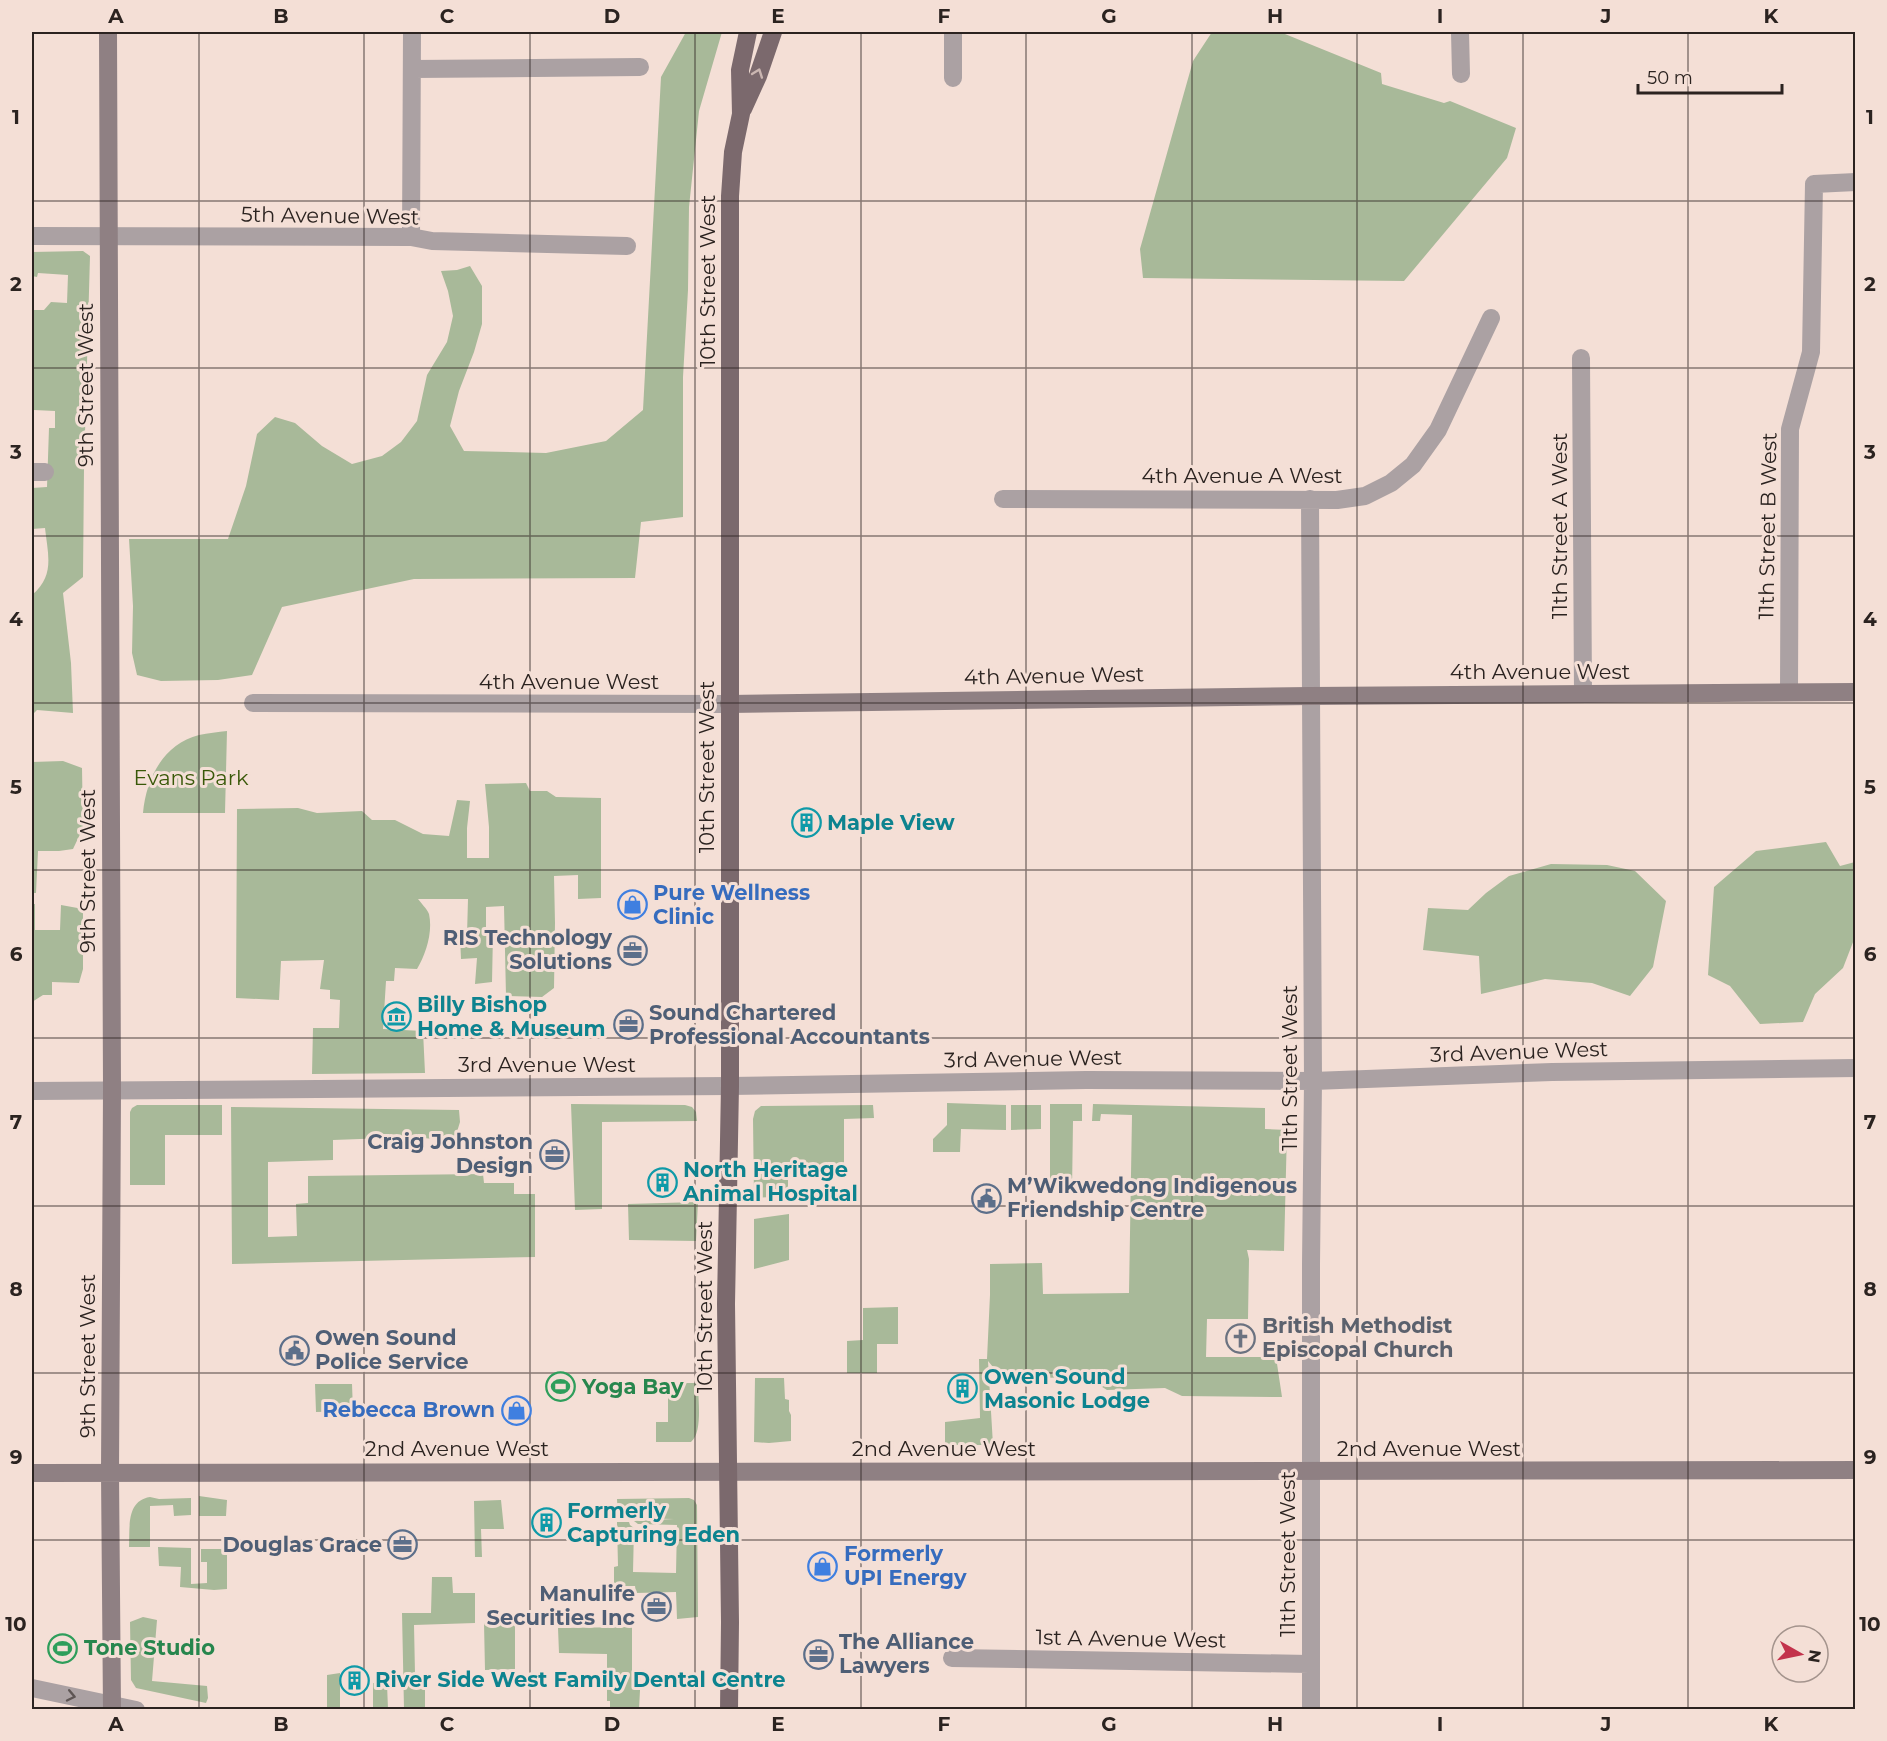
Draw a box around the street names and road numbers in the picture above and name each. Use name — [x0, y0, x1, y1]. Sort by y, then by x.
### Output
street label: 10th Street West — [695, 195, 720, 367]
street label: 5th Avenue West — [241, 201, 419, 230]
street label: 9th Street West — [73, 303, 98, 467]
street label: 11th Street B West — [1753, 432, 1782, 620]
street label: 11th Street A West — [1547, 433, 1572, 619]
street label: 4th Avenue A West — [1141, 463, 1343, 488]
street label: 4th Avenue West — [1450, 659, 1630, 684]
street label: 4th Avenue West — [964, 661, 1144, 690]
street label: 4th Avenue West — [479, 669, 659, 694]
street label: 10th Street West — [694, 681, 719, 853]
street label: 9th Street West — [75, 789, 100, 953]
street label: 11th Street West — [1277, 985, 1302, 1151]
street label: 3rd Avenue West — [1430, 1036, 1608, 1067]
street label: 3rd Avenue West — [944, 1044, 1122, 1073]
street label: 3rd Avenue West — [458, 1052, 636, 1077]
street label: 10th Street West — [692, 1221, 717, 1393]
street label: 9th Street West — [75, 1274, 100, 1438]
street label: 2nd Avenue West — [365, 1436, 549, 1461]
street label: 2nd Avenue West — [852, 1436, 1036, 1461]
street label: 2nd Avenue West — [1337, 1436, 1521, 1461]
street label: 11th Street West — [1275, 1471, 1300, 1637]
street label: 1st A Avenue West — [1035, 1624, 1227, 1653]

